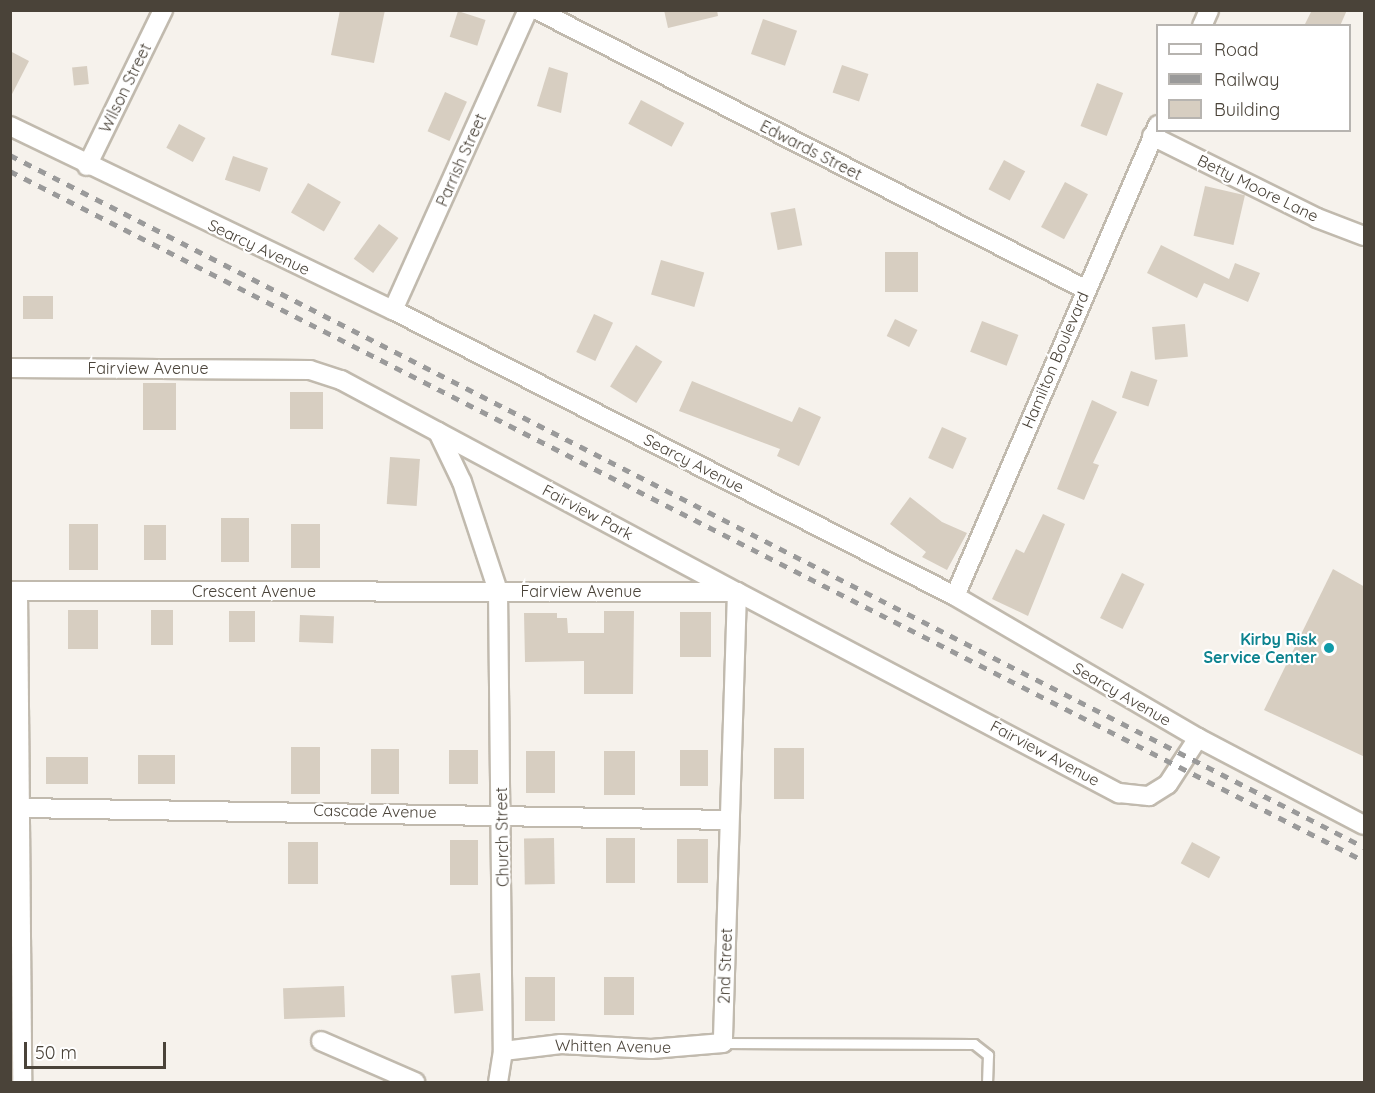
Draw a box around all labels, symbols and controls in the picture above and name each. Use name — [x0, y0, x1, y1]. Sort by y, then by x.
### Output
legend — [1156, 24, 1351, 132]
text: Road — [1214, 38, 1259, 61]
street label: Wilson Street — [95, 40, 155, 136]
text: Railway — [1214, 68, 1280, 91]
text: Building — [1214, 98, 1280, 121]
street label: Parrish Street — [432, 111, 490, 209]
street label: Edwards Street — [757, 116, 865, 184]
street label: Betty Moore Lane — [1194, 150, 1322, 226]
street label: Searcy Avenue — [205, 215, 313, 279]
street label: Hamilton Boulevard — [1017, 289, 1093, 431]
street label: Fairview Avenue — [88, 358, 208, 378]
street label: Searcy Avenue — [641, 429, 747, 497]
street label: Fairview Park — [539, 480, 637, 544]
street label: Crescent Avenue — [192, 581, 316, 601]
street label: Fairview Avenue — [521, 581, 641, 601]
place label: Kirby Risk Service Center — [1203, 629, 1317, 667]
marker: Kirby Risk Service Center — [1322, 641, 1336, 655]
street label: Searcy Avenue — [1070, 658, 1174, 730]
street label: Fairview Avenue — [987, 716, 1103, 790]
street label: Church Street — [492, 787, 512, 887]
street label: Cascade Avenue — [313, 800, 437, 822]
street label: 2nd Street — [714, 928, 736, 1004]
scale bar — [27, 1030, 170, 1068]
street label: Whitten Avenue — [555, 1035, 671, 1057]
text: 50 m — [35, 1041, 77, 1064]

